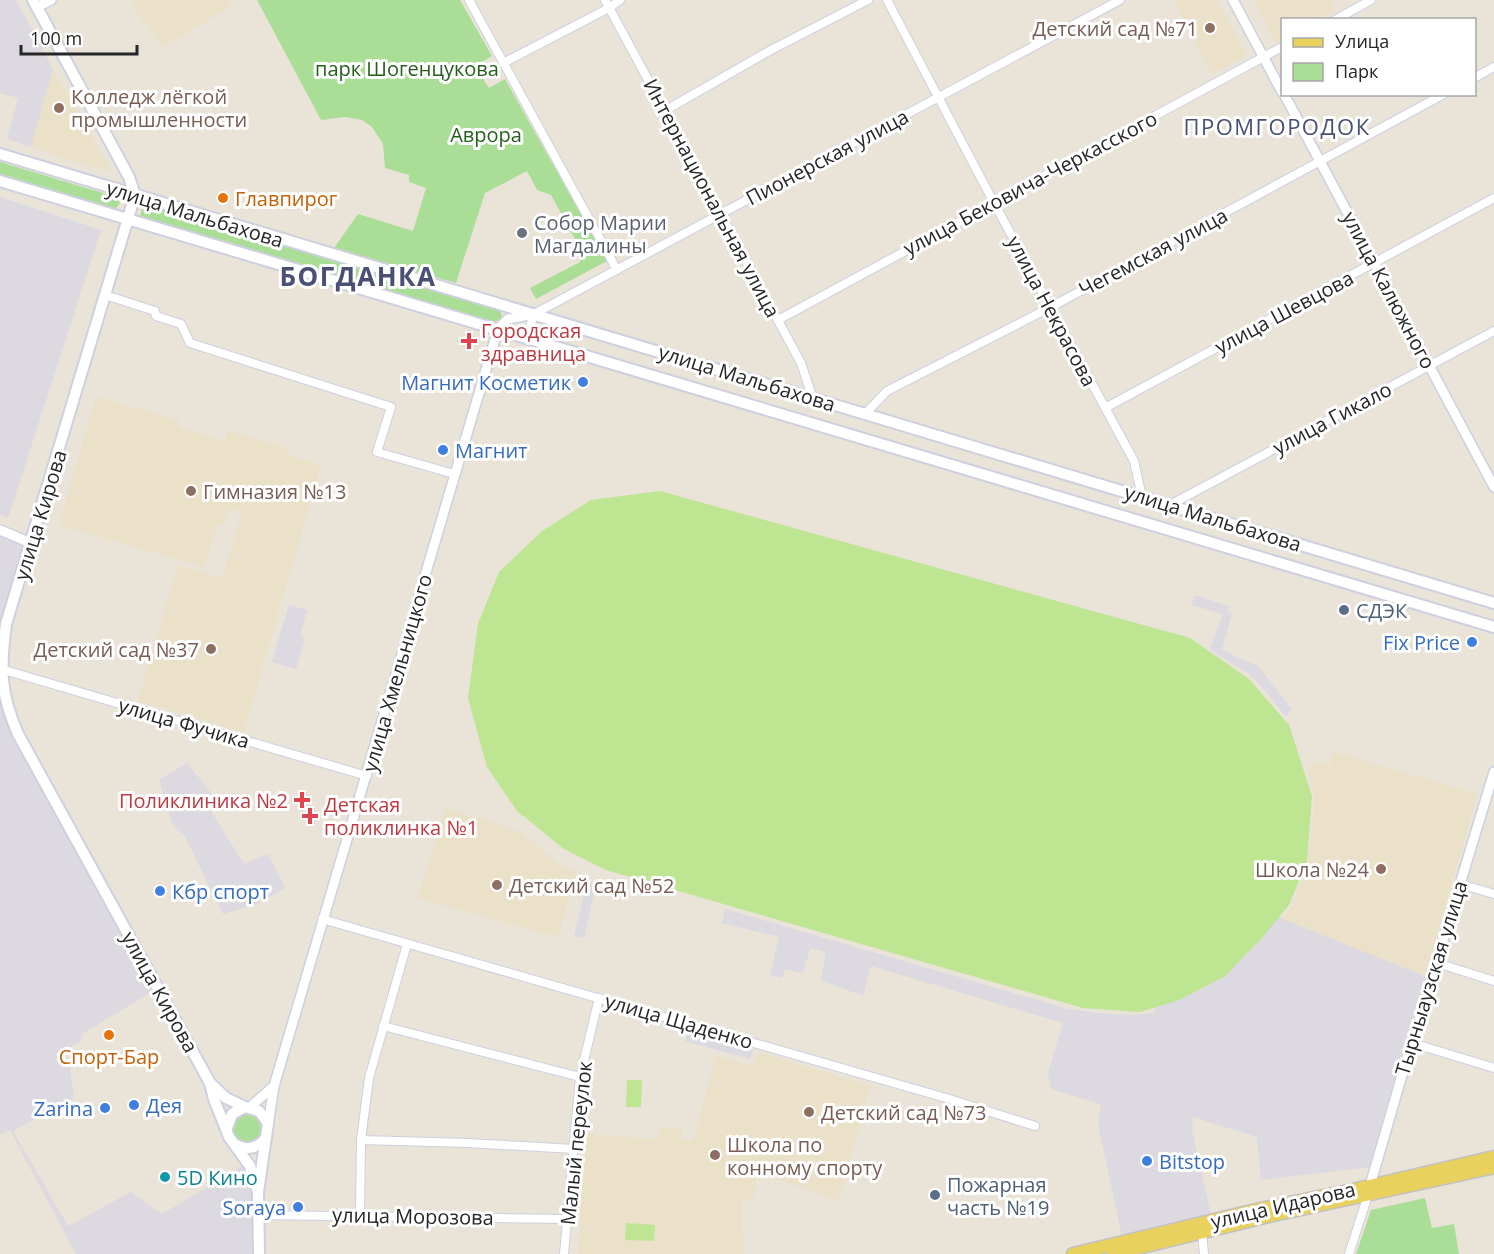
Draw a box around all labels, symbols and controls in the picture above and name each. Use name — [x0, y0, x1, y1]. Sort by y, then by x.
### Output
place label: Детский сад №71 — [1033, 15, 1198, 42]
scale bar — [21, 18, 136, 56]
legend — [1281, 18, 1476, 96]
marker: Детский сад №71 — [1203, 21, 1217, 35]
text: 100 m — [30, 26, 82, 50]
text: Улица — [1335, 29, 1389, 53]
park label: парк Шогенцукова — [315, 55, 499, 82]
text: Парк — [1335, 59, 1379, 83]
street label: Интернациональная улица — [637, 74, 787, 322]
place label: Колледж лёгкой промышленности — [71, 83, 247, 133]
marker: Колледж лёгкой промышленности — [52, 101, 66, 115]
street label: Пионерская улица — [741, 103, 913, 211]
street label: улица Бековича-Черкасского — [898, 104, 1162, 262]
district label: ПРОМГОРОДОК — [1183, 111, 1371, 141]
park label: Аврора — [450, 121, 522, 148]
street label: улица Мальбахова — [103, 174, 287, 254]
place label: Главпирог — [235, 185, 338, 212]
marker: Главпирог — [216, 191, 230, 205]
street label: Чегемская улица — [1074, 201, 1232, 303]
street label: улица Калюжного — [1336, 207, 1442, 373]
place label: Собор Марии Магдалины — [534, 209, 667, 259]
marker: Собор Марии Магдалины — [515, 226, 529, 240]
street label: улица Некрасова — [1001, 231, 1103, 391]
district label: БОГДАНКА — [280, 258, 436, 294]
street label: улица Шевцова — [1210, 264, 1358, 360]
place label: Городская здравница — [481, 317, 586, 367]
marker: Городская здравница — [462, 334, 476, 348]
street label: улица Мальбахова — [655, 338, 839, 418]
place label: Магнит Косметик — [401, 369, 572, 396]
marker: Магнит Косметик — [576, 375, 590, 389]
street label: улица Гикало — [1268, 375, 1396, 461]
place label: Магнит — [455, 437, 528, 464]
marker: Магнит — [436, 443, 450, 457]
street label: улица Кирова — [7, 447, 73, 583]
place label: Гимназия №13 — [203, 478, 346, 505]
street label: улица Мальбахова — [1121, 478, 1305, 558]
marker: Гимназия №13 — [184, 484, 198, 498]
street label: улица Хмельницкого — [356, 571, 438, 775]
place label: СДЭК — [1356, 597, 1408, 624]
marker: СДЭК — [1337, 603, 1351, 617]
place label: Fix Price — [1383, 629, 1460, 656]
marker: Fix Price — [1465, 635, 1479, 649]
place label: Детский сад №37 — [34, 636, 199, 663]
marker: Детский сад №37 — [204, 642, 218, 656]
street label: улица Фучика — [115, 691, 253, 755]
place label: Поликлиника №2 — [119, 787, 288, 814]
marker: Поликлиника №2 — [293, 791, 311, 809]
place label: Детская поликлинка №1 — [324, 791, 478, 841]
marker: Детская поликлинка №1 — [301, 807, 319, 825]
place label: Школа №24 — [1255, 856, 1370, 883]
marker: Школа №24 — [1374, 862, 1388, 876]
place label: Детский сад №52 — [509, 872, 675, 899]
street label: Тырныаузская улица — [1388, 877, 1474, 1079]
place label: Кбр спорт — [172, 878, 269, 905]
marker: Детский сад №52 — [490, 878, 504, 892]
marker: Кбр спорт — [153, 884, 167, 898]
street label: улица Кирова — [116, 927, 204, 1057]
street label: улица Щаденко — [602, 987, 756, 1055]
marker: Спорт-Бар — [102, 1028, 116, 1042]
place label: Спорт-Бар — [59, 1043, 159, 1070]
street label: Малый переулок — [554, 1059, 598, 1226]
place label: Дея — [146, 1092, 182, 1119]
place label: Zarina — [34, 1095, 93, 1122]
marker: Дея — [127, 1098, 141, 1112]
place label: Детский сад №73 — [821, 1099, 987, 1126]
marker: Zarina — [98, 1101, 112, 1115]
marker: Детский сад №73 — [802, 1105, 816, 1119]
place label: Школа по конному спорту — [727, 1131, 883, 1181]
marker: Школа по конному спорту — [708, 1148, 722, 1162]
place label: Bitstop — [1159, 1148, 1225, 1175]
marker: Bitstop — [1140, 1154, 1154, 1168]
place label: 5D Кино — [177, 1164, 258, 1191]
marker: 5D Кино — [158, 1170, 172, 1184]
place label: Пожарная часть №19 — [947, 1171, 1049, 1221]
street label: улица Идарова — [1208, 1175, 1358, 1235]
marker: Пожарная часть №19 — [928, 1188, 942, 1202]
place label: Soraya — [223, 1194, 286, 1221]
marker: Soraya — [291, 1200, 305, 1214]
street label: улица Морозова — [332, 1201, 494, 1231]

